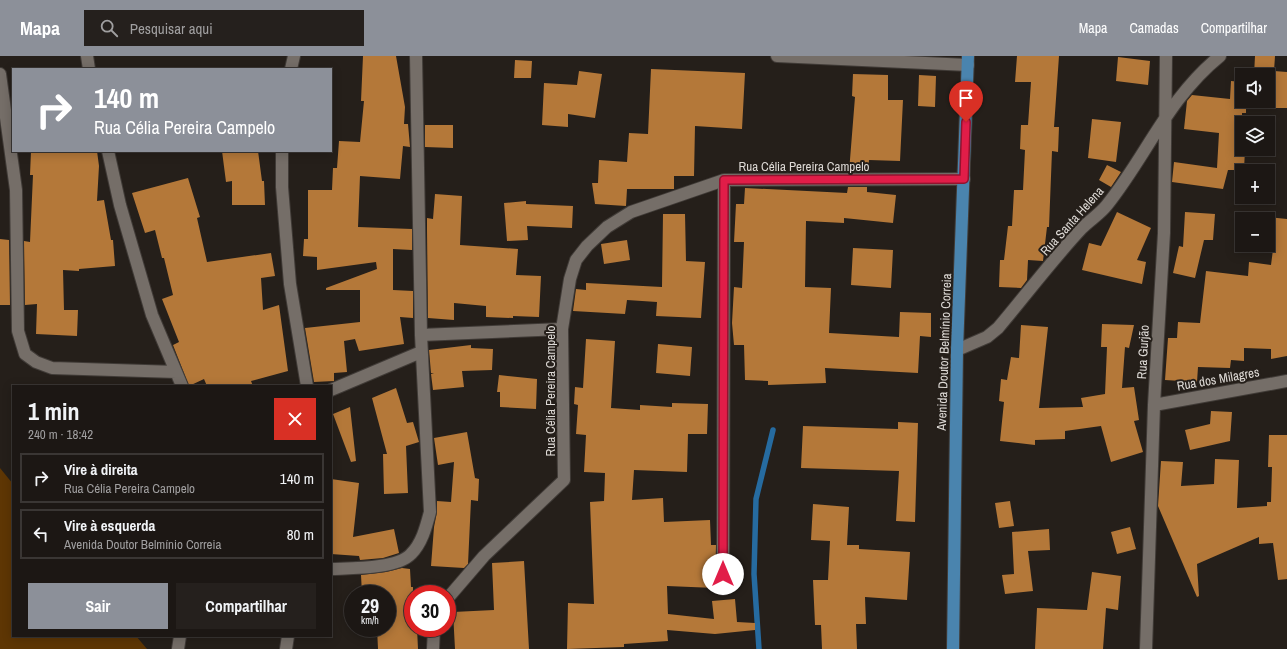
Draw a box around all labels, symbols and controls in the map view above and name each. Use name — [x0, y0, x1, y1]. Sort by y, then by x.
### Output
search box — [84, 10, 364, 46]
text: Mapa — [20, 15, 60, 41]
icon: search — [98, 17, 120, 39]
text: Pesquisar aqui — [130, 18, 213, 39]
text: Mapa — [1079, 19, 1108, 37]
text: Camadas — [1130, 19, 1179, 37]
text: Compartilhar — [1201, 19, 1267, 37]
map controls — [1235, 68, 1275, 252]
button: sound — [1235, 68, 1275, 108]
text: 140 m — [94, 79, 159, 117]
pin — [949, 81, 983, 122]
icon: right — [28, 84, 80, 136]
icon: arrive — [955, 87, 977, 109]
text: Rua Célia Pereira Campelo — [94, 115, 275, 140]
button: layers — [1235, 116, 1275, 156]
street label: Rua Célia Pereira Campelo — [739, 158, 870, 175]
button: + — [1235, 164, 1275, 204]
street label: Rua Santa Helena — [1037, 183, 1108, 259]
button: − — [1235, 212, 1275, 252]
street label: Avenida Doutor Belmínio Correia — [933, 273, 955, 432]
street label: Rua Gurjão — [1133, 324, 1153, 380]
street label: Rua Célia Pereira Campelo — [542, 325, 559, 456]
street label: Rua dos Milagres — [1175, 363, 1261, 395]
text: 1 min — [28, 395, 79, 427]
button: close — [274, 398, 316, 440]
text: 240 m · 18:42 — [28, 426, 93, 443]
text: Vire à direita — [64, 459, 138, 480]
icon: right — [30, 467, 52, 489]
text: 140 m — [280, 468, 314, 489]
text: Rua Célia Pereira Campelo — [64, 480, 195, 497]
text: Vire à esquerda — [64, 515, 155, 536]
icon: left — [30, 523, 52, 545]
text: 80 m — [287, 524, 314, 545]
text: Avenida Doutor Belmínio Correia — [64, 536, 221, 553]
position arrow — [702, 553, 744, 595]
button: Sair — [28, 583, 168, 629]
button: Compartilhar — [176, 583, 316, 629]
speed limit sign: 30 — [404, 585, 456, 637]
text: 29 — [361, 592, 379, 619]
text: km/h — [361, 614, 379, 627]

